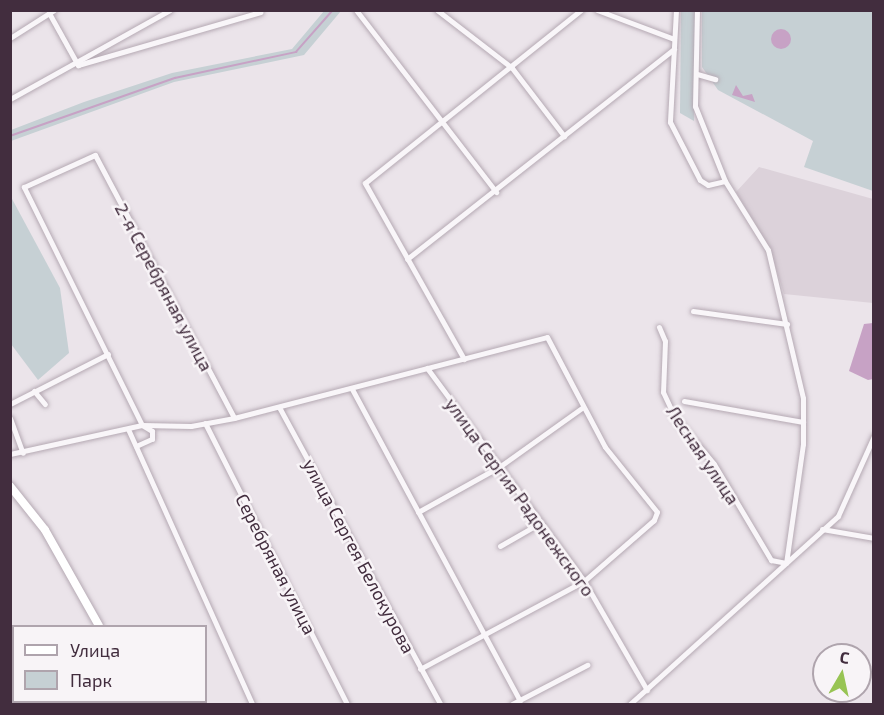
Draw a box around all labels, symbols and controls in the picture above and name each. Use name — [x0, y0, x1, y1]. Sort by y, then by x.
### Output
street label: 2-я Серебряная улица — [111, 199, 217, 375]
street label: улица Сергия Радонежского — [441, 394, 599, 600]
street label: Лесная улица — [662, 401, 744, 509]
street label: улица Сергея Белокурова — [299, 455, 419, 657]
street label: Серебряная улица — [231, 490, 321, 638]
legend — [12, 625, 207, 703]
text: Улица — [70, 639, 120, 661]
north arrow — [812, 643, 872, 703]
text: С — [838, 647, 851, 667]
text: Парк — [70, 669, 112, 691]

